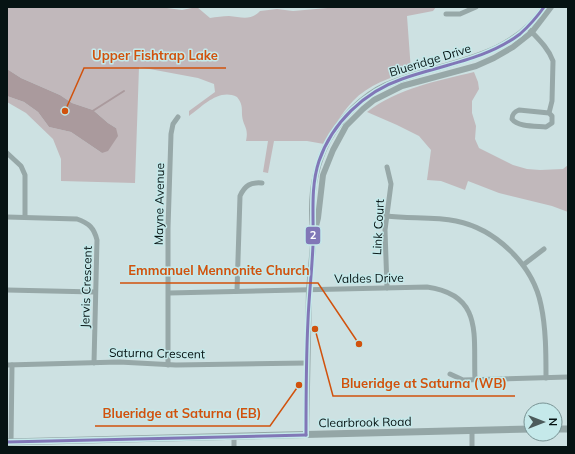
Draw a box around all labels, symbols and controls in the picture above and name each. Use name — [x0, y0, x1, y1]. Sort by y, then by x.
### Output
street label: Blueridge Drive — [387, 40, 473, 80]
callout: Upper Fishtrap Lake — [84, 43, 226, 68]
text: Upper Fishtrap Lake — [92, 47, 218, 63]
street label: Mayne Avenue — [151, 163, 167, 245]
street label: Link Court — [369, 199, 387, 255]
line badge: 2 — [305, 226, 321, 245]
text: 2 — [310, 228, 317, 242]
street label: Jervis Crescent — [77, 246, 95, 328]
callout: Emmanuel Mennonite Church — [120, 258, 318, 283]
text: Emmanuel Mennonite Church — [128, 262, 310, 278]
street label: Valdes Drive — [334, 270, 404, 286]
street label: Saturna Crescent — [109, 345, 205, 361]
callout: Blueridge at Saturna (WB) — [333, 371, 515, 396]
text: Blueridge at Saturna (WB) — [341, 375, 507, 391]
callout: Blueridge at Saturna (EB) — [95, 401, 270, 426]
north arrow — [523, 402, 563, 442]
text: Blueridge at Saturna (EB) — [103, 405, 261, 421]
street label: Clearbrook Road — [318, 414, 412, 430]
text: N — [546, 418, 560, 426]

